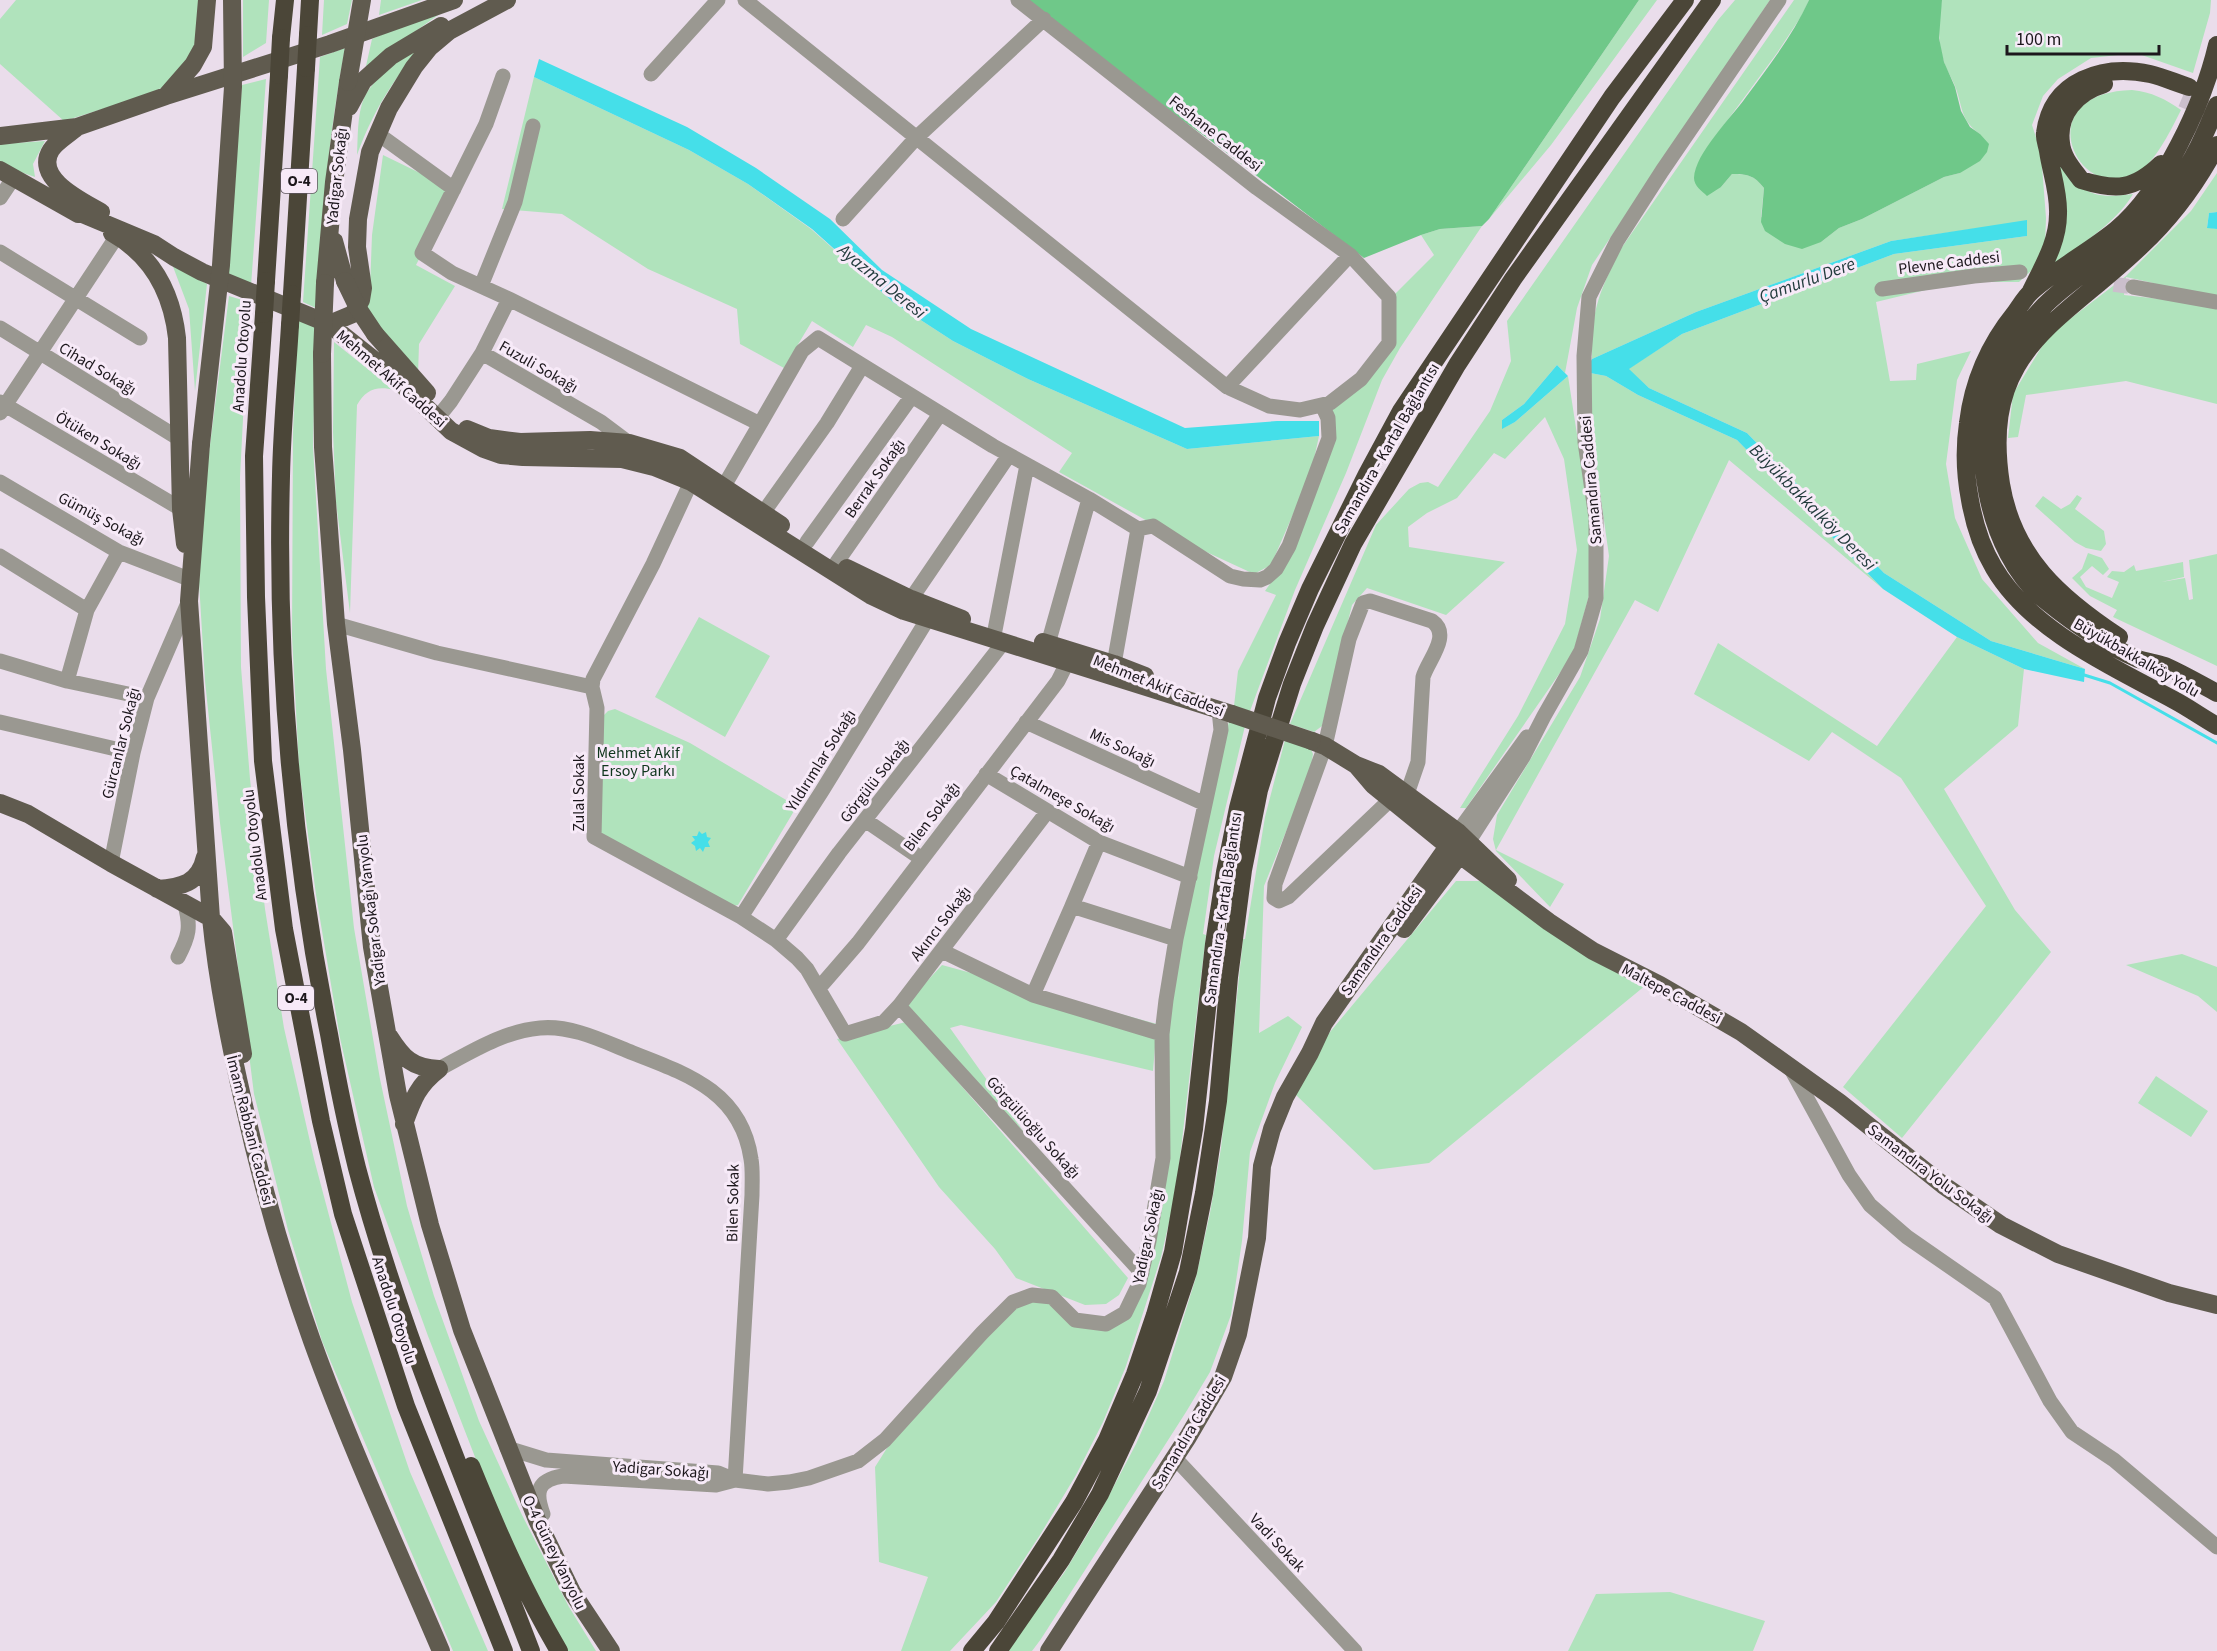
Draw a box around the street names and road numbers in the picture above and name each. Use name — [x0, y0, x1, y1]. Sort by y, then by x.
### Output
street label: Feshane Caddesi — [1164, 90, 1266, 177]
street label: Yadigar Sokağı — [321, 127, 353, 227]
road number: O-4 — [281, 169, 317, 193]
street label: Plevne Caddesi — [1897, 246, 2001, 280]
street label: Anadolu Otoyolu — [227, 299, 257, 413]
street label: Mehmet Akif Caddesi — [331, 325, 451, 433]
street label: Fuzuli Sokağı — [495, 335, 582, 398]
street label: Cihad Sokağı — [55, 337, 140, 401]
street label: Samandıra - Kartal Bağlantısı — [1329, 359, 1445, 538]
street label: Ötüken Sokağı — [51, 406, 146, 475]
street label: Samandıra Caddesi — [1574, 414, 1608, 545]
street label: Berrak Sokağı — [839, 434, 910, 523]
street label: Gümüş Sokağı — [54, 487, 149, 551]
street label: Büyükbakkalköy Yolu — [2069, 613, 2204, 703]
street label: Mehmet Akif Caddesi — [1090, 650, 1228, 722]
street label: Gürcanlar Sokağı — [97, 685, 145, 801]
street label: Yıldırımlar Sokağı — [780, 705, 861, 817]
street label: Mis Sokağı — [1086, 723, 1159, 773]
street label: Görgülü Sokağı — [835, 734, 915, 827]
street label: Zulal Sokak — [568, 754, 590, 832]
street label: Çatalmeşe Sokağı — [1006, 760, 1119, 838]
street label: Bilen Sokağı — [898, 777, 965, 856]
street label: Anadolu Otoyolu — [237, 788, 273, 902]
street label: Samandıra - Kartal Bağlantısı — [1199, 811, 1247, 1006]
street label: Yadigar Sokağı Yanyolu — [351, 833, 391, 988]
street label: Samandıra Caddesi — [1336, 881, 1428, 1000]
street label: Akıncı Sokağı — [905, 882, 976, 966]
street label: Maltepe Caddesi — [1618, 958, 1725, 1030]
road number: O-4 — [278, 986, 314, 1010]
street label: İmam Rabbani Caddesi — [221, 1053, 279, 1208]
street label: Görgülüoğlu Sokağı — [981, 1072, 1085, 1184]
street label: Samandıra Yolu Sokağı — [1863, 1119, 1998, 1229]
street label: Bilen Sokak — [721, 1164, 745, 1242]
street label: Yadigar Sokağı — [1127, 1186, 1169, 1287]
street label: Anadolu Otoyolu — [366, 1253, 422, 1367]
street label: Samandıra Caddesi — [1146, 1371, 1232, 1494]
street label: Yadigar Sokağı — [611, 1456, 710, 1484]
street label: O-4 Güney Yanyolu — [517, 1491, 591, 1613]
street label: Vadi Sokak — [1244, 1509, 1310, 1577]

